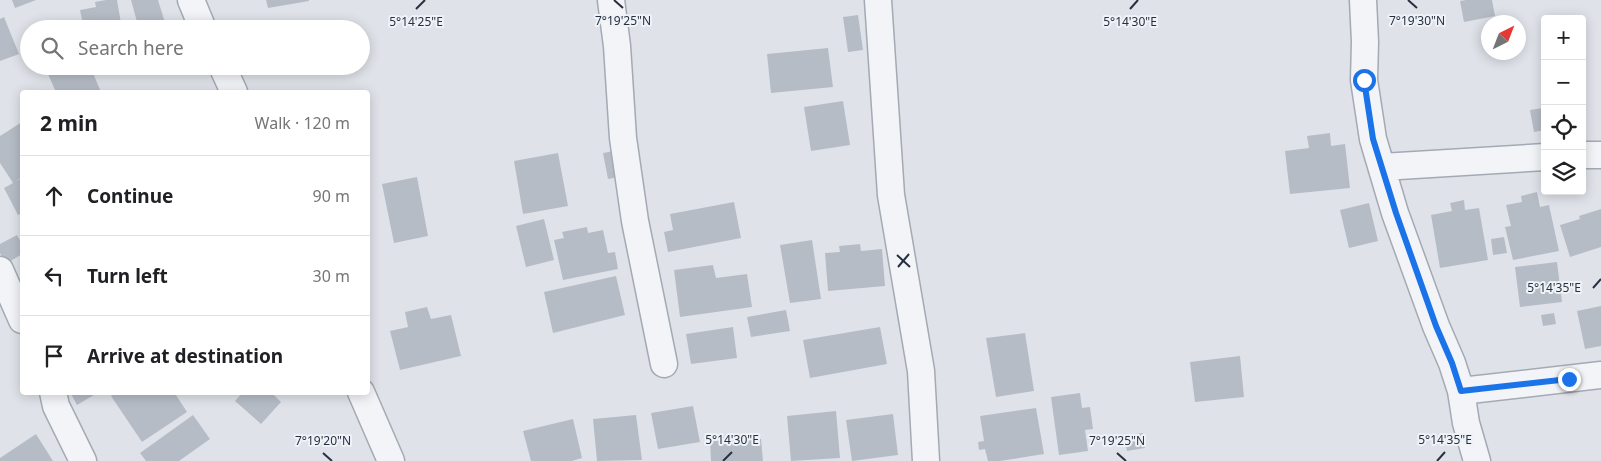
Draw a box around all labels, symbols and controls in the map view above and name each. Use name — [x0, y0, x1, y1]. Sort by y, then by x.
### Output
text: 7°19'25"N — [595, 12, 651, 29]
text: 7°19'30"N — [1389, 12, 1445, 29]
text: 5°14'25"E — [389, 13, 443, 30]
text: 5°14'30"E — [1103, 13, 1157, 30]
north arrow — [1481, 15, 1526, 60]
map controls — [1541, 15, 1586, 195]
button: + — [1541, 15, 1586, 60]
search box — [20, 20, 370, 75]
icon: search — [38, 34, 66, 62]
text: Search here — [78, 35, 184, 61]
button: − — [1541, 60, 1586, 105]
route start — [1353, 69, 1376, 92]
button: locate — [1541, 105, 1586, 150]
text: 2 min — [40, 109, 98, 137]
text: Walk · 120 m — [255, 112, 350, 134]
button: layers — [1541, 150, 1586, 195]
icon: ahead — [40, 182, 68, 210]
text: Continue — [87, 183, 173, 209]
text: 90 m — [313, 185, 350, 207]
icon: left — [40, 262, 68, 290]
text: Turn left — [87, 263, 168, 289]
text: 30 m — [313, 265, 350, 287]
text: 5°14'35"E — [1527, 279, 1581, 296]
icon: arrive — [40, 342, 68, 370]
text: Arrive at destination — [87, 343, 283, 369]
route end — [1558, 368, 1581, 391]
text: 5°14'30"E — [705, 431, 759, 448]
text: 5°14'35"E — [1418, 431, 1472, 448]
text: 7°19'20"N — [295, 432, 351, 449]
text: 7°19'25"N — [1089, 432, 1145, 449]

